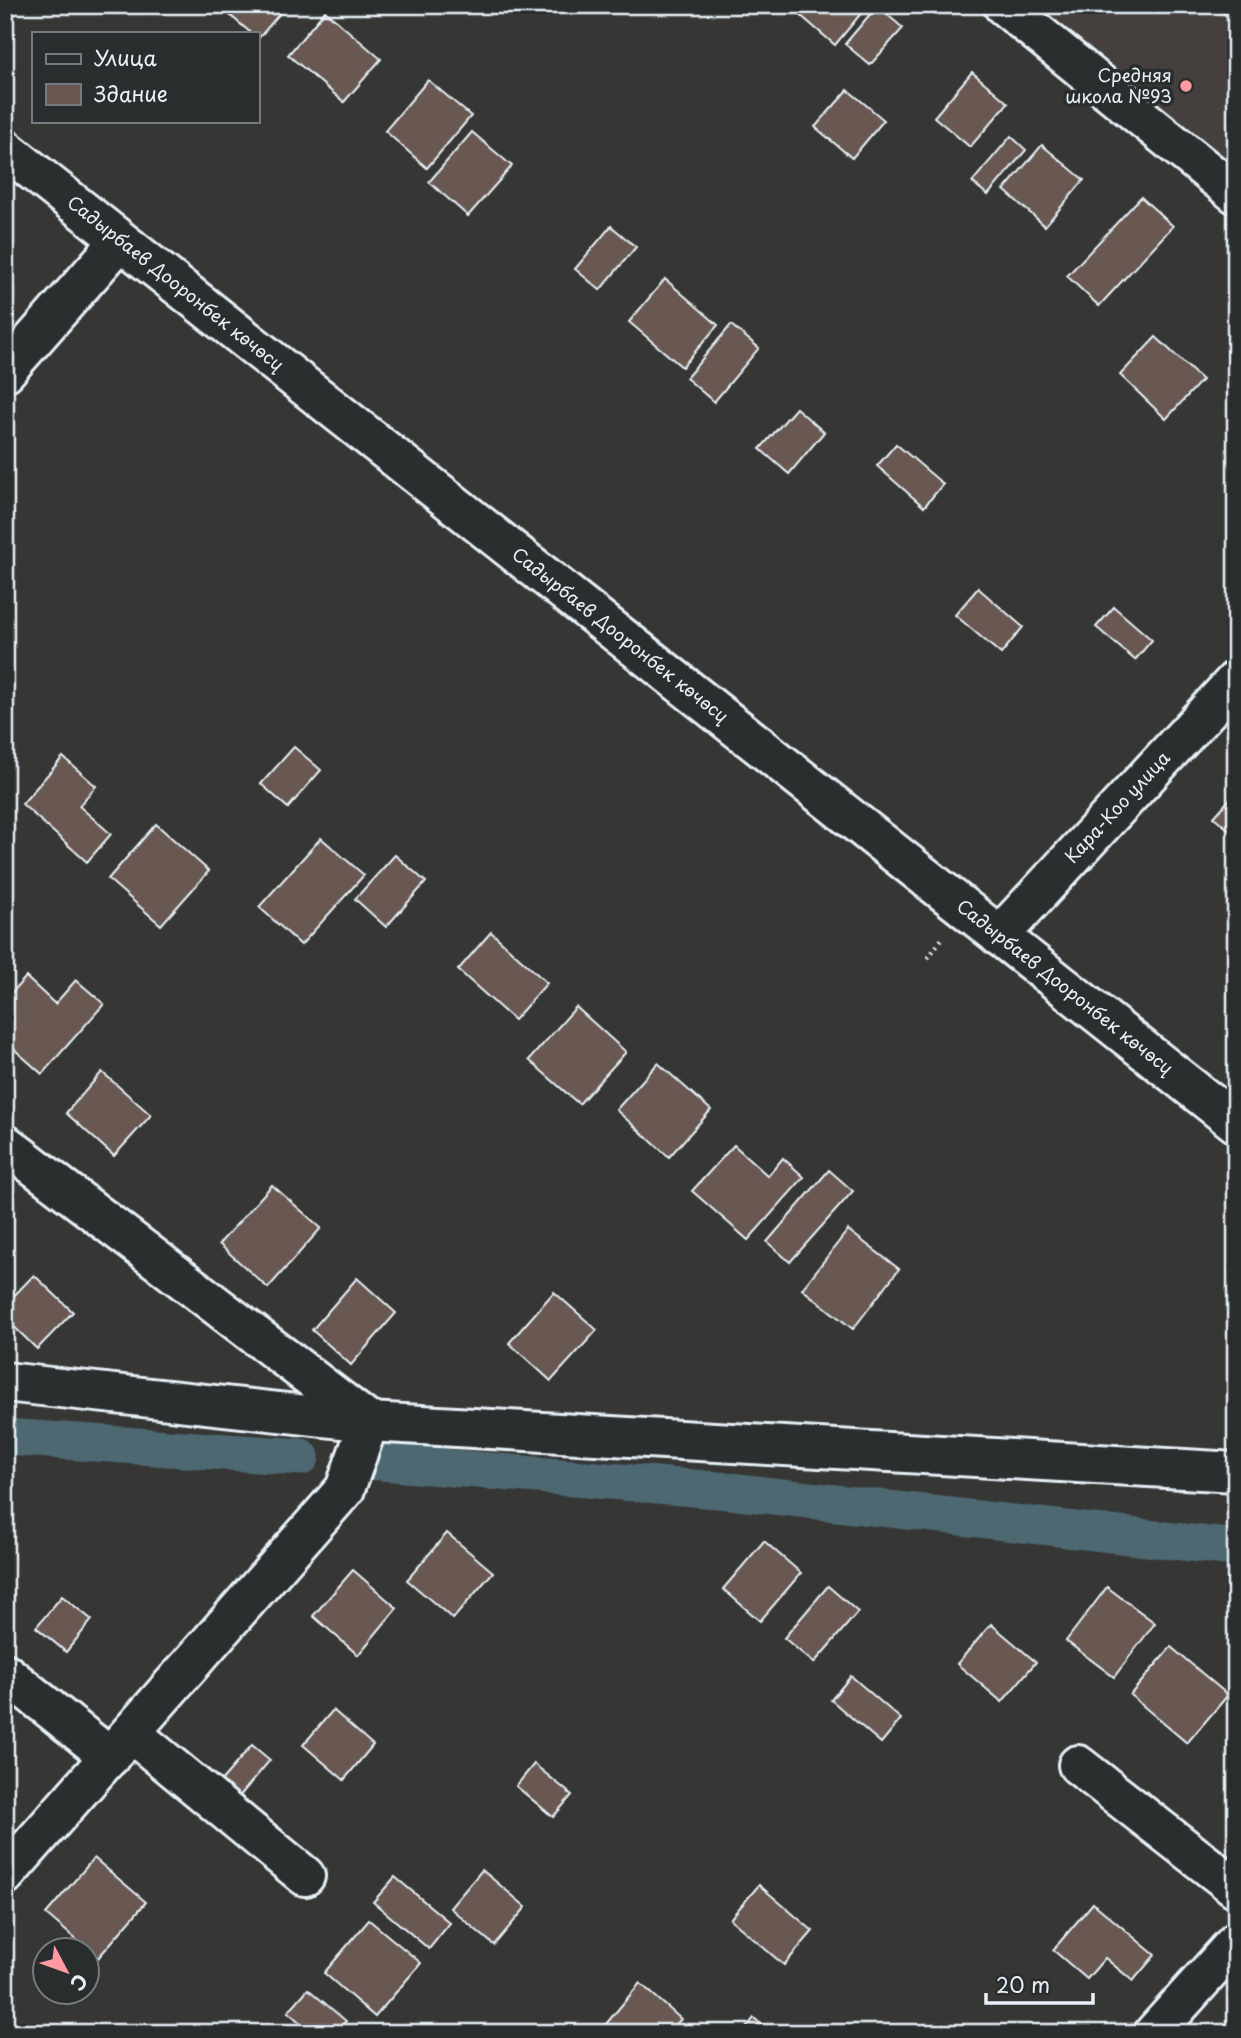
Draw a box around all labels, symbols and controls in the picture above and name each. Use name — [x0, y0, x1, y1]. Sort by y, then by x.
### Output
legend — [32, 32, 259, 122]
text: Улица — [94, 41, 157, 73]
place label: Средняя школа №93 — [1065, 61, 1172, 109]
text: Здание — [94, 77, 168, 109]
marker: Средняя школа №93 — [1178, 78, 1194, 94]
street label: Садырбаев Дооронбек көчөсү — [62, 188, 291, 377]
street label: Садырбаев Дооронбек көчөсү — [507, 540, 735, 729]
street label: Кара-Коо улица — [1058, 744, 1176, 869]
street label: Садырбаев Дооронбек көчөсү — [951, 892, 1180, 1081]
north arrow — [32, 1937, 102, 2007]
scale bar — [986, 1961, 1092, 2005]
text: С — [64, 1968, 95, 1997]
text: 20 m — [996, 1968, 1050, 2000]

